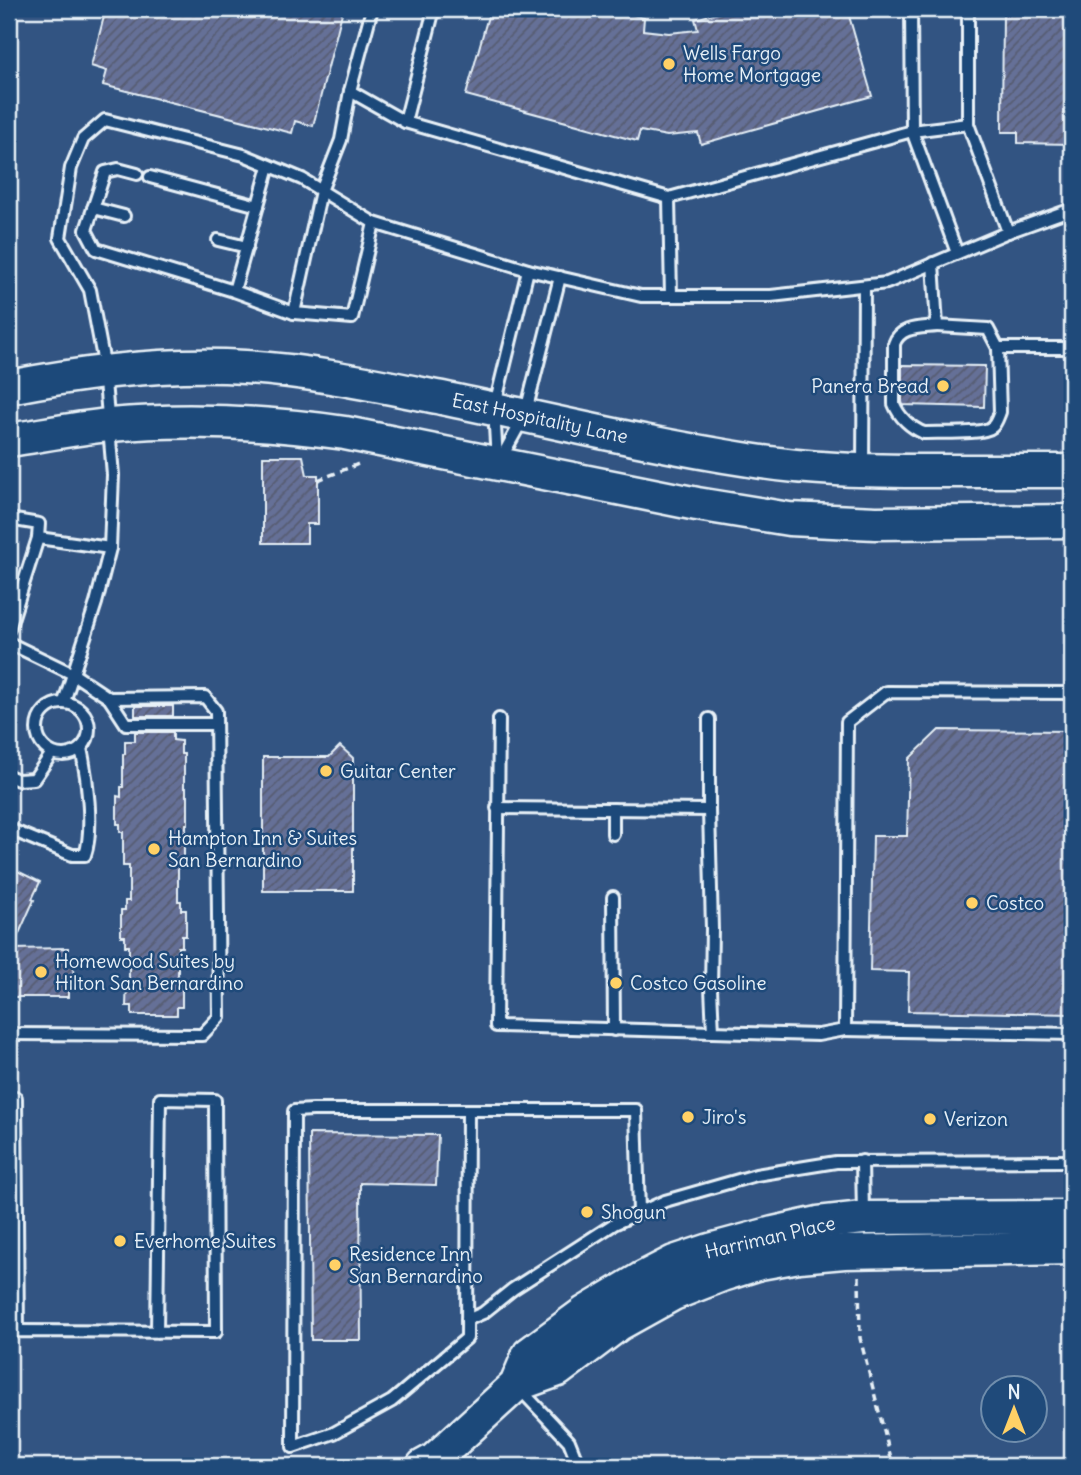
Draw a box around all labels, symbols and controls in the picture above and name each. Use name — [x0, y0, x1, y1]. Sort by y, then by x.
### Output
place label: Wells Fargo Home Mortgage — [683, 41, 821, 87]
marker: Wells Fargo Home Mortgage — [661, 56, 677, 72]
place label: Panera Bread — [811, 374, 929, 398]
marker: Panera Bread — [935, 378, 951, 394]
street label: East Hospitality Lane — [450, 388, 630, 448]
place label: Guitar Center — [340, 759, 456, 783]
marker: Guitar Center — [318, 763, 334, 779]
place label: Hampton Inn & Suites San Bernardino — [168, 826, 357, 872]
marker: Hampton Inn & Suites San Bernardino — [146, 841, 162, 857]
place label: Costco — [986, 891, 1044, 915]
marker: Costco — [964, 895, 980, 911]
place label: Homewood Suites by Hilton San Bernardino — [55, 949, 244, 995]
marker: Homewood Suites by Hilton San Bernardino — [33, 964, 49, 980]
place label: Costco Gasoline — [630, 971, 766, 995]
marker: Costco Gasoline — [608, 975, 624, 991]
place label: Jiro's — [702, 1105, 746, 1129]
place label: Verizon — [944, 1107, 1008, 1131]
marker: Jiro's — [680, 1109, 696, 1125]
marker: Verizon — [922, 1111, 938, 1127]
place label: Shogun — [601, 1200, 666, 1224]
marker: Shogun — [579, 1204, 595, 1220]
street label: Harriman Place — [702, 1210, 838, 1264]
place label: Everhome Suites — [134, 1229, 276, 1253]
marker: Everhome Suites — [112, 1233, 128, 1249]
place label: Residence Inn San Bernardino — [349, 1242, 483, 1288]
marker: Residence Inn San Bernardino — [327, 1257, 343, 1273]
north arrow — [979, 1374, 1050, 1444]
text: N — [1007, 1380, 1021, 1404]

